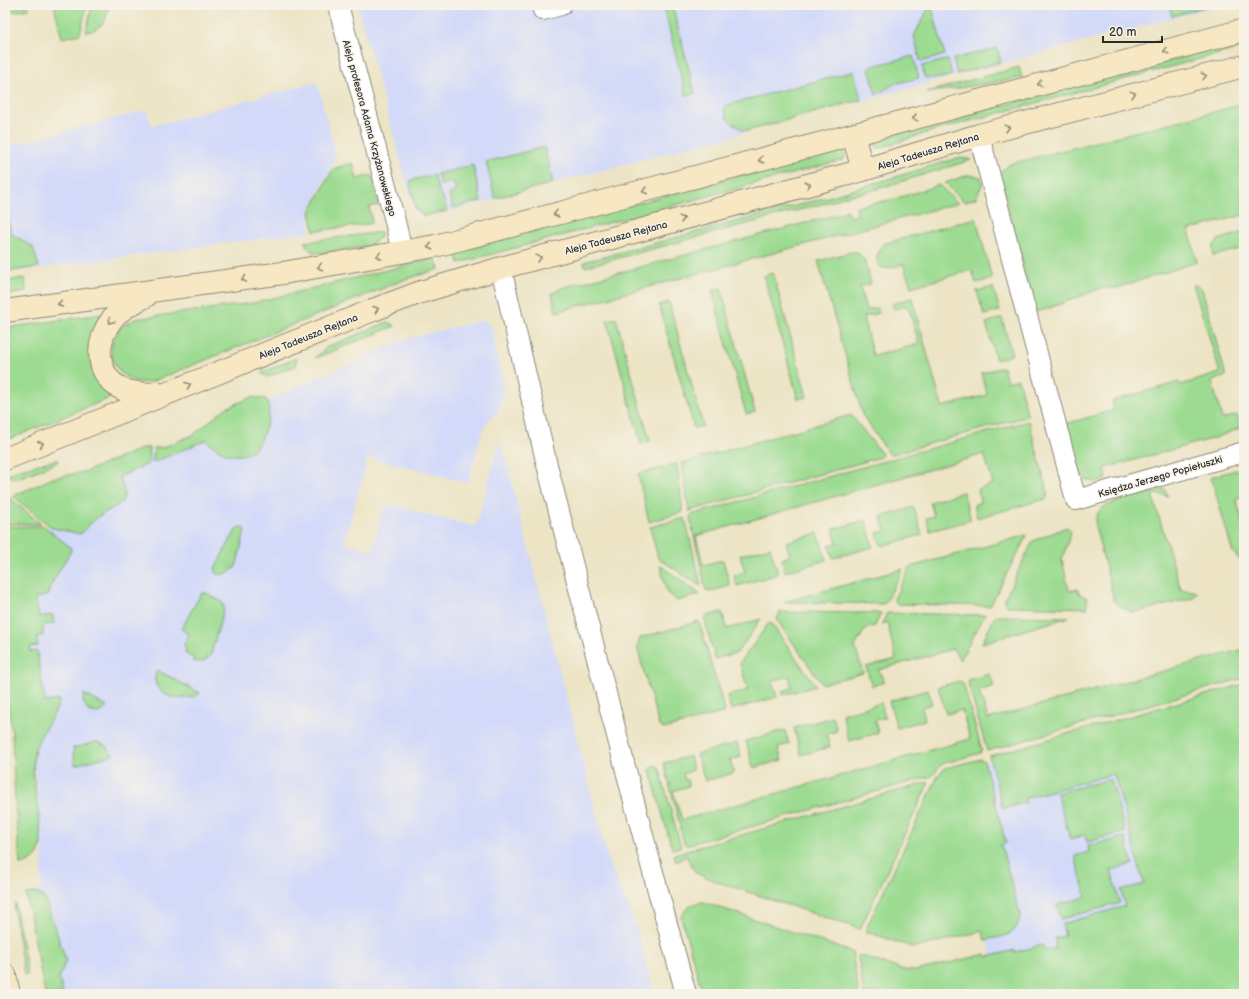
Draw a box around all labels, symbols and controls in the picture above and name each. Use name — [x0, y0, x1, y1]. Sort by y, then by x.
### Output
scale bar — [1103, 18, 1162, 44]
text: 20 m — [1109, 25, 1136, 40]
street label: Aleja profesora Adama Krzyżanowskiego — [340, 39, 398, 218]
one-way arrow — [1163, 46, 1169, 54]
one-way arrow — [1201, 73, 1207, 81]
one-way arrow — [1037, 79, 1044, 88]
one-way arrow — [1130, 91, 1136, 99]
one-way arrow — [911, 113, 918, 122]
one-way arrow — [1004, 124, 1011, 133]
street label: Aleja Tadeusza Rejtana — [876, 131, 981, 173]
one-way arrow — [758, 155, 765, 163]
one-way arrow — [804, 181, 811, 190]
one-way arrow — [642, 186, 649, 195]
one-way arrow — [553, 209, 560, 218]
one-way arrow — [679, 215, 686, 224]
street label: Aleja Tadeusza Rejtana — [564, 218, 669, 257]
one-way arrow — [427, 242, 433, 250]
one-way arrow — [376, 251, 383, 260]
one-way arrow — [535, 254, 542, 263]
one-way arrow — [317, 262, 323, 270]
one-way arrow — [241, 274, 247, 283]
one-way arrow — [57, 299, 63, 308]
one-way arrow — [373, 305, 380, 313]
street label: Aleja Tadeusza Rejtana — [257, 311, 360, 362]
one-way arrow — [109, 317, 116, 324]
one-way arrow — [184, 381, 191, 389]
one-way arrow — [38, 440, 45, 448]
street label: Księdza Jerzego Popiełuszki — [1097, 453, 1224, 500]

